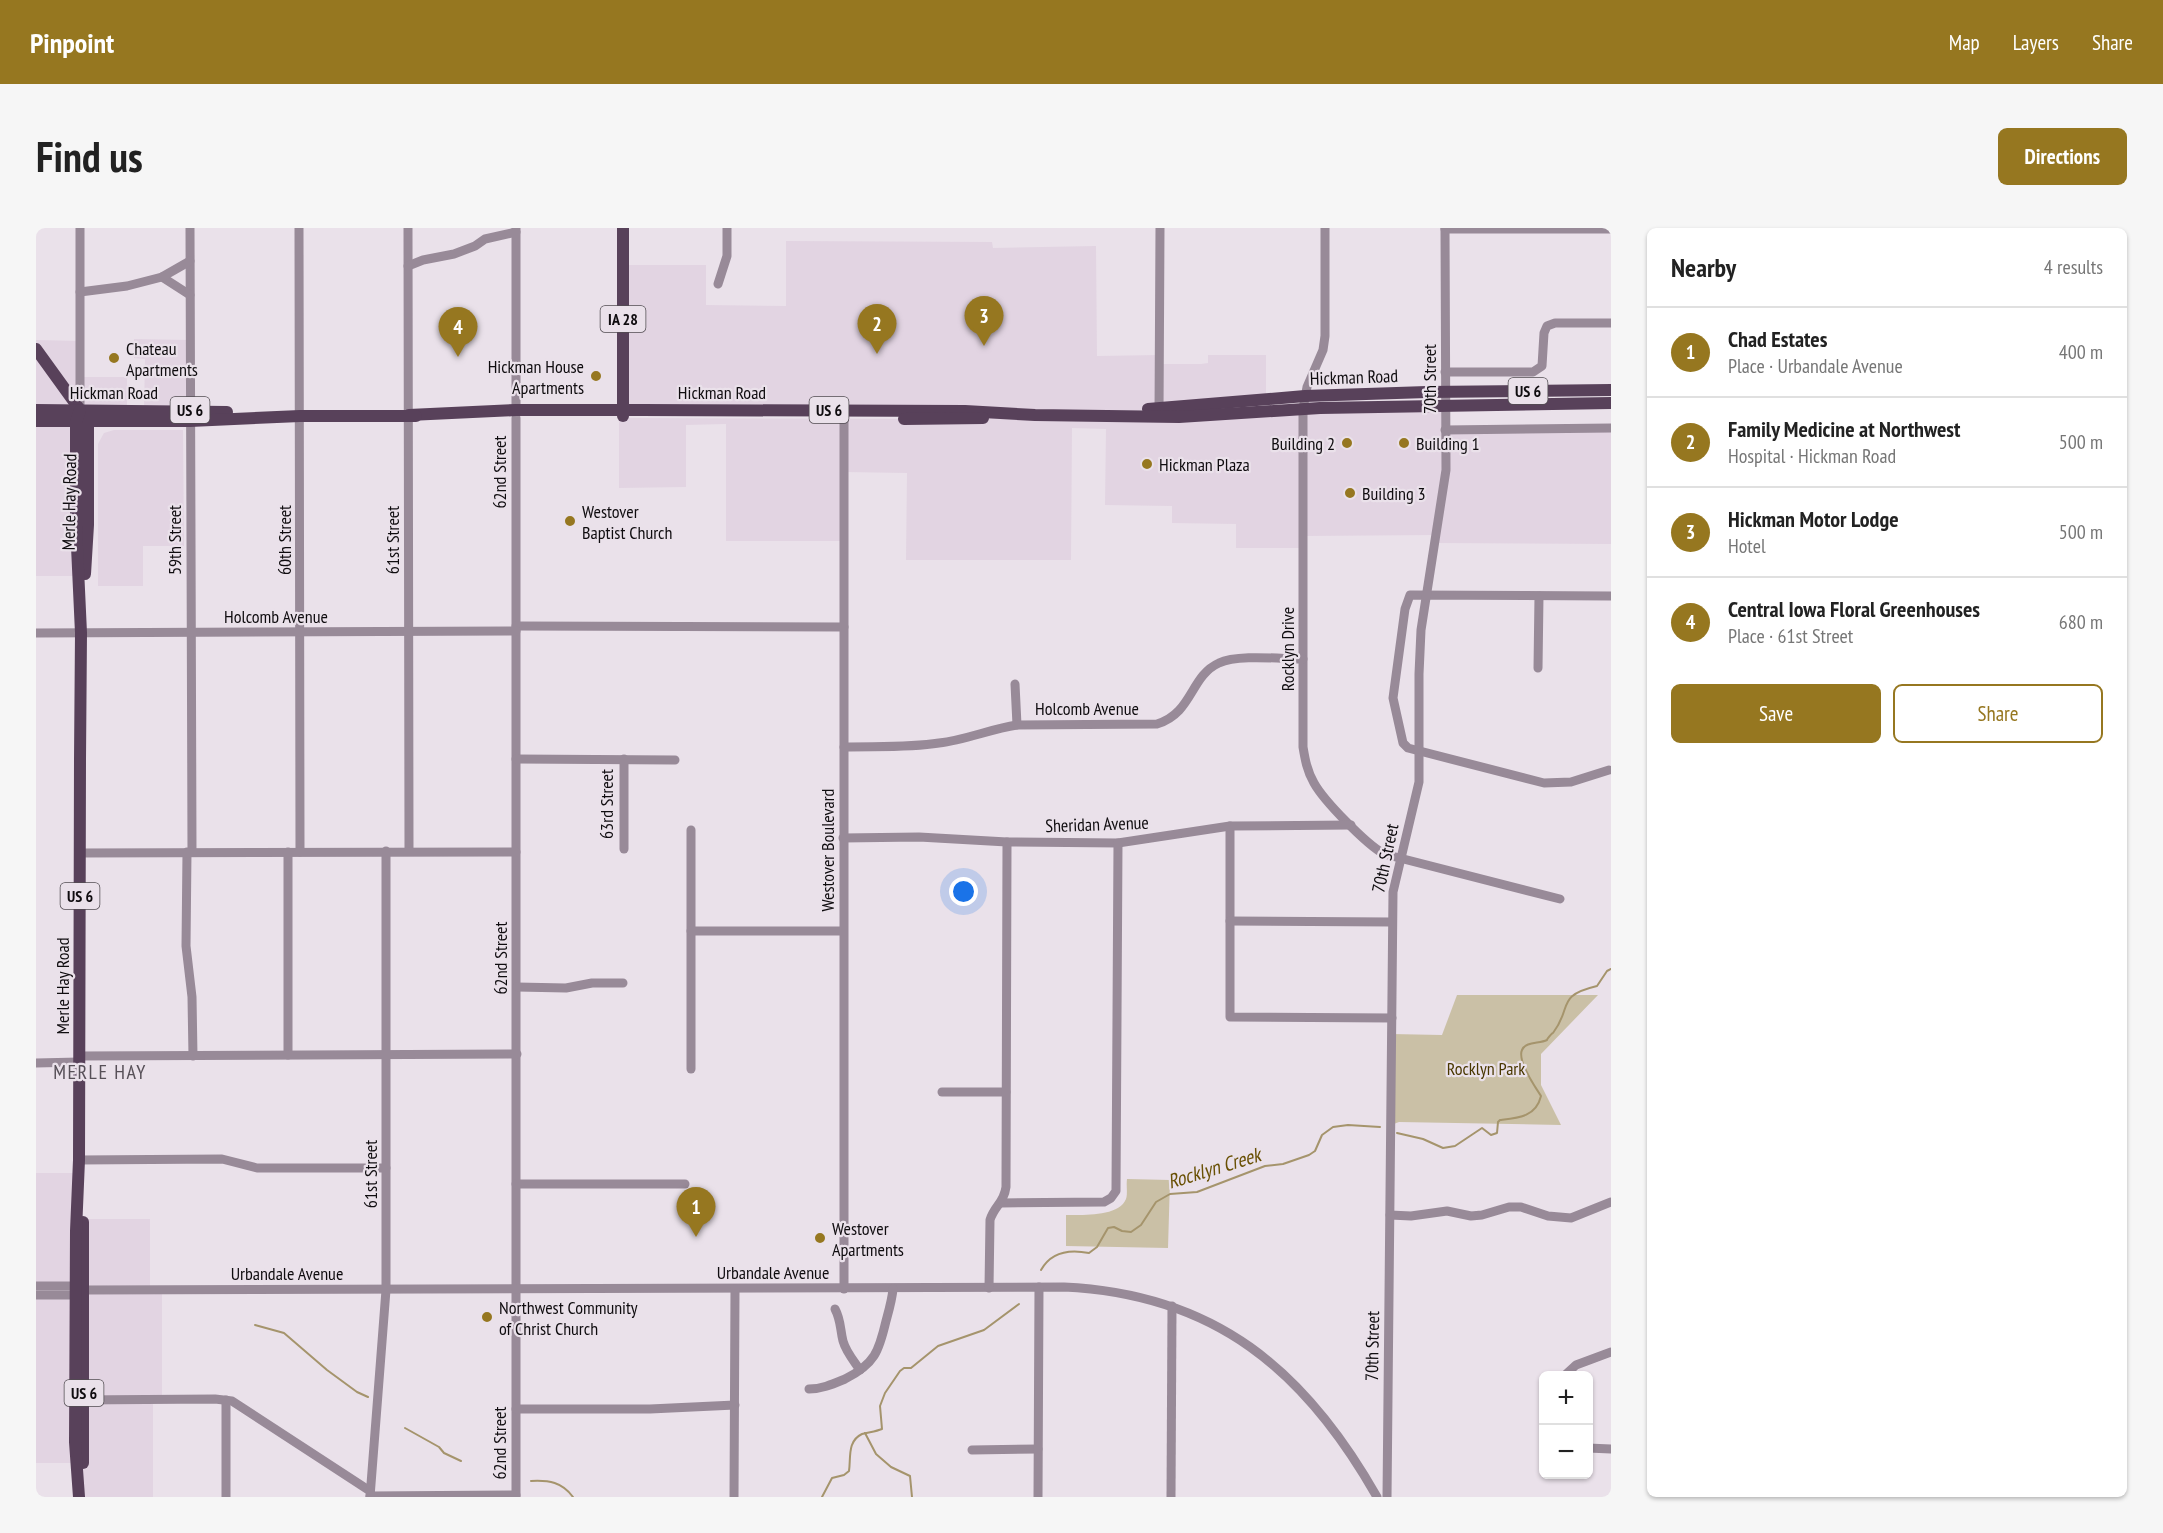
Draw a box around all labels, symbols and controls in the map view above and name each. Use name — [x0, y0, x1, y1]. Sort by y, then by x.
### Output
text: Pinpoint — [30, 24, 114, 61]
text: Map — [1949, 29, 1980, 56]
text: Layers — [2013, 29, 2059, 56]
text: Share — [2092, 29, 2133, 56]
button: Directions — [1998, 128, 2127, 185]
text: Find us — [36, 129, 143, 184]
text: Nearby — [1671, 251, 1736, 284]
text: 4 results — [2044, 254, 2103, 280]
pin: 3 — [964, 296, 1004, 346]
pin: 2 — [858, 304, 896, 354]
road number: IA 28 — [600, 306, 646, 332]
pin: 4 — [438, 308, 478, 357]
text: Chad Estates — [1728, 325, 1827, 353]
place label: Chateau Apartments — [126, 337, 198, 381]
text: 1 — [1686, 339, 1695, 365]
text: 400 m — [2059, 339, 2103, 365]
street label: 70th Street — [1418, 344, 1441, 414]
marker: Chateau Apartments — [107, 351, 121, 365]
text: Place · Urbandale Avenue — [1728, 353, 1903, 379]
place label: Hickman House Apartments — [488, 355, 584, 399]
street label: Hickman Road — [1309, 364, 1399, 390]
marker: Hickman House Apartments — [589, 369, 603, 383]
road number: US 6 — [1508, 378, 1548, 404]
street label: Hickman Road — [70, 381, 158, 404]
street label: Hickman Road — [678, 381, 766, 404]
road number: US 6 — [170, 397, 210, 423]
road number: US 6 — [810, 397, 848, 423]
text: Family Medicine at Northwest — [1728, 415, 1960, 443]
text: 2 — [1686, 429, 1695, 455]
text: 500 m — [2059, 429, 2103, 455]
place label: Building 2 — [1271, 432, 1335, 455]
place label: Building 1 — [1416, 432, 1480, 455]
street label: 62nd Street — [488, 435, 511, 508]
marker: Building 2 — [1340, 436, 1354, 450]
marker: Building 1 — [1397, 436, 1411, 450]
text: Hospital · Hickman Road — [1728, 443, 1896, 469]
street label: Merle Hay Road — [57, 453, 81, 551]
place label: Hickman Plaza — [1159, 453, 1250, 476]
marker: Hickman Plaza — [1140, 457, 1154, 471]
place label: Building 3 — [1362, 482, 1426, 505]
marker: Building 3 — [1343, 486, 1357, 500]
place label: Westover Baptist Church — [582, 500, 672, 544]
street label: 59th Street — [163, 505, 186, 575]
street label: 60th Street — [273, 505, 296, 575]
text: Hickman Motor Lodge — [1728, 505, 1899, 533]
street label: 61st Street — [381, 506, 404, 574]
marker: Westover Baptist Church — [563, 514, 577, 528]
text: 3 — [1686, 519, 1695, 545]
text: 500 m — [2059, 519, 2103, 545]
text: Hotel — [1728, 533, 1766, 559]
text: Central Iowa Floral Greenhouses — [1728, 595, 1980, 623]
street label: Holcomb Avenue — [224, 605, 328, 628]
street label: Rocklyn Drive — [1276, 607, 1299, 691]
text: 4 — [1686, 609, 1695, 635]
text: 680 m — [2059, 609, 2103, 635]
text: Place · 61st Street — [1728, 623, 1853, 649]
button: Save — [1671, 684, 1881, 743]
button: Share — [1893, 684, 2103, 743]
street label: Holcomb Avenue — [1035, 697, 1139, 720]
street label: 63rd Street — [595, 769, 618, 839]
street label: Westover Boulevard — [816, 789, 839, 911]
street label: Sheridan Avenue — [1045, 811, 1149, 837]
street label: 70th Street — [1366, 821, 1404, 895]
your location — [949, 877, 978, 906]
road number: US 6 — [60, 883, 99, 909]
street label: 62nd Street — [489, 921, 512, 994]
street label: Merle Hay Road — [51, 938, 74, 1034]
park label: Rocklyn Park — [1447, 1057, 1525, 1080]
district label: MERLE HAY — [53, 1059, 147, 1085]
street label: 61st Street — [359, 1140, 382, 1208]
water label: Rocklyn Creek — [1164, 1141, 1266, 1194]
pin: 1 — [676, 1188, 716, 1237]
place label: Westover Apartments — [832, 1217, 904, 1261]
marker: Westover Apartments — [813, 1231, 827, 1245]
street label: Urbandale Avenue — [717, 1261, 829, 1284]
street label: Urbandale Avenue — [231, 1262, 343, 1285]
place label: Northwest Community of Christ Church — [499, 1296, 638, 1340]
marker: Northwest Community of Christ Church — [480, 1310, 494, 1324]
street label: 70th Street — [1360, 1311, 1384, 1381]
map controls — [1539, 1371, 1593, 1479]
button: + — [1539, 1371, 1593, 1425]
road number: US 6 — [64, 1380, 104, 1406]
street label: 62nd Street — [488, 1406, 511, 1479]
button: − — [1539, 1425, 1593, 1479]

